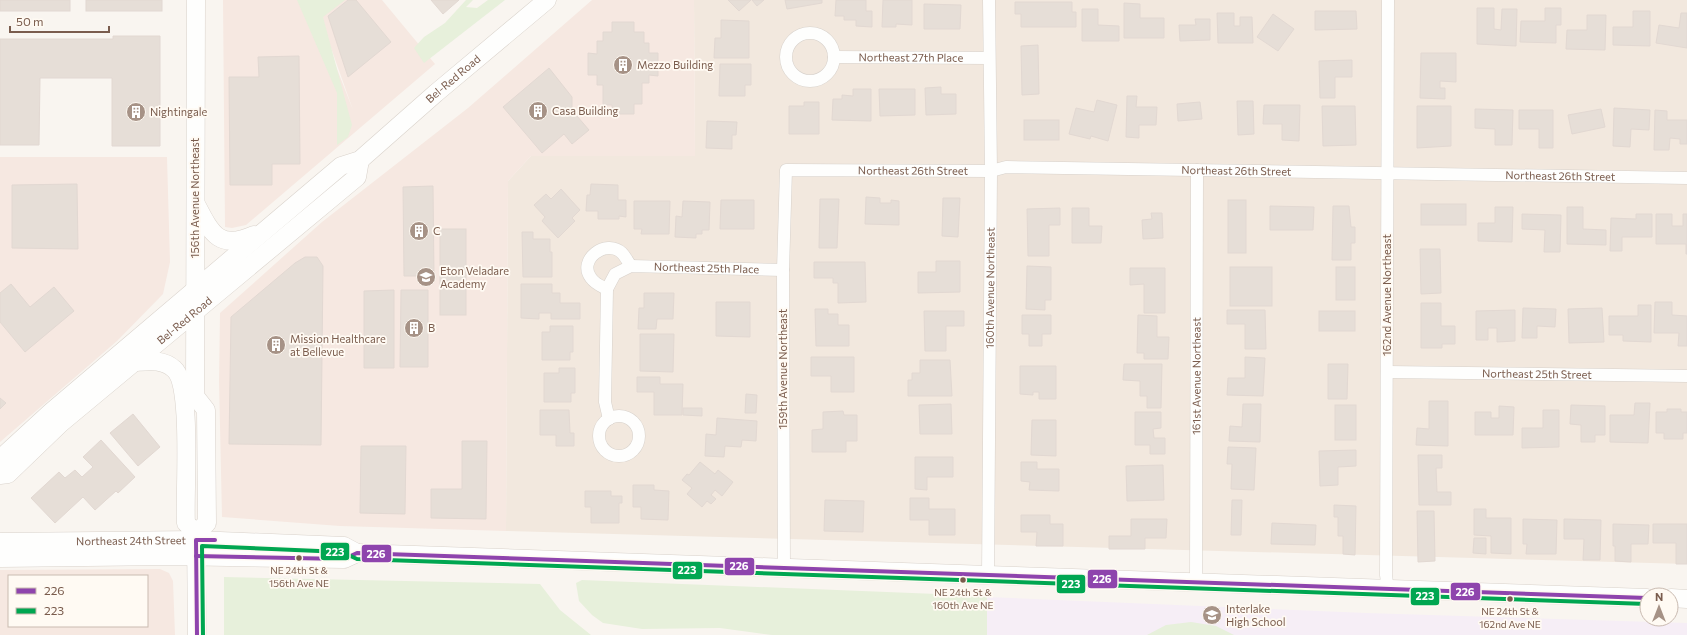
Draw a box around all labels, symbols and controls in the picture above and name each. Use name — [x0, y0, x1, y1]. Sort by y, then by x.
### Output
scale bar — [10, 8, 109, 34]
text: 50 m — [16, 14, 44, 28]
street label: Northeast 27th Place — [859, 50, 964, 64]
street label: Bel-Red Road — [423, 52, 483, 105]
building icon: Mezzo Building — [612, 54, 634, 76]
place label: Mezzo Building — [637, 58, 713, 71]
building icon: Casa Building — [527, 100, 549, 122]
building icon: Nightingale — [125, 101, 147, 123]
place label: Casa Building — [552, 104, 619, 117]
place label: Nightingale — [150, 105, 207, 118]
street label: 156th Avenue Northeast — [188, 137, 201, 258]
street label: Northeast 26th Street — [858, 163, 969, 177]
street label: Northeast 26th Street — [1181, 163, 1292, 178]
street label: Northeast 26th Street — [1505, 168, 1616, 183]
building icon: C — [408, 220, 430, 242]
place label: C — [433, 224, 441, 237]
street label: 160th Avenue Northeast — [983, 227, 997, 349]
street label: 162nd Avenue Northeast — [1380, 233, 1393, 356]
street label: Northeast 25th Place — [654, 260, 760, 275]
place label: Eton Veladare Academy — [440, 264, 509, 290]
school or university icon: Eton Veladare Academy — [415, 266, 437, 288]
street label: Bel-Red Road — [154, 294, 214, 347]
street label: 159th Avenue Northeast — [776, 308, 789, 429]
building icon: B — [403, 317, 425, 339]
street label: 161st Avenue Northeast — [1189, 317, 1203, 435]
place label: B — [428, 321, 435, 334]
place label: Mission Healthcare at Bellevue — [290, 332, 386, 358]
building icon: Mission Healthcare at Bellevue — [265, 334, 287, 356]
street label: Northeast 25th Street — [1482, 366, 1592, 381]
street label: Northeast 24th Street — [76, 533, 186, 547]
line badge: 223 — [320, 542, 350, 561]
line badge: 226 — [361, 544, 392, 563]
text: 223 — [326, 545, 344, 558]
text: 226 — [366, 547, 386, 560]
marker: NE 24th St & 156th Ave NE — [294, 553, 304, 563]
line badge: 226 — [724, 557, 755, 576]
text: 226 — [729, 559, 749, 572]
line badge: 223 — [672, 561, 703, 580]
text: 223 — [678, 563, 696, 576]
place label: NE 24th St & 156th Ave NE — [269, 564, 329, 589]
line badge: 226 — [1087, 569, 1118, 589]
text: 226 — [1092, 572, 1112, 585]
line badge: 223 — [1056, 574, 1086, 594]
legend — [8, 575, 148, 627]
marker: NE 24th St & 160th Ave NE — [958, 575, 968, 585]
text: 223 — [1062, 577, 1080, 590]
line badge: 226 — [1450, 582, 1481, 601]
text: 226 — [44, 583, 65, 597]
text: 226 — [1455, 585, 1475, 598]
place label: NE 24th St & 160th Ave NE — [933, 586, 993, 611]
line badge: 223 — [1410, 587, 1440, 606]
north arrow — [1639, 587, 1679, 627]
text: 223 — [1416, 589, 1434, 602]
text: N — [1655, 590, 1663, 603]
marker: NE 24th St & 162nd Ave NE — [1505, 594, 1515, 604]
place label: Interlake High School — [1226, 602, 1286, 628]
text: 223 — [44, 603, 64, 617]
school or university icon: Interlake High School — [1201, 604, 1223, 626]
place label: NE 24th St & 162nd Ave NE — [1479, 605, 1541, 630]

